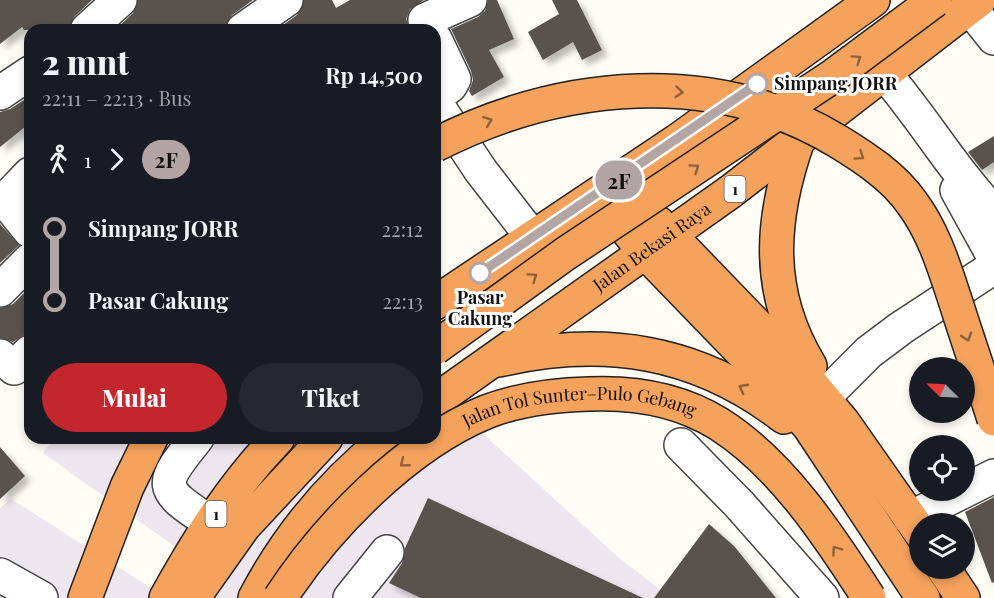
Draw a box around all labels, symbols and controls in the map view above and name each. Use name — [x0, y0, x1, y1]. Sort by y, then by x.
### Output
text: 2 mnt — [42, 39, 129, 83]
one-way arrow — [850, 55, 861, 66]
text: Rp 14,500 — [325, 60, 423, 90]
place label: Simpang JORR — [774, 71, 898, 95]
marker: Simpang JORR — [746, 73, 768, 95]
text: 22:11 – 22:13 · Bus — [42, 84, 191, 111]
one-way arrow — [675, 85, 684, 98]
one-way arrow — [482, 115, 493, 128]
icon: walk — [42, 143, 75, 176]
icon: forward — [100, 143, 133, 176]
text: 2F — [154, 145, 178, 173]
text: 1 — [84, 146, 91, 173]
one-way arrow — [854, 149, 865, 160]
line badge: 2F — [592, 160, 646, 200]
one-way arrow — [688, 164, 699, 175]
text: 2F — [607, 166, 631, 194]
road number: 1 — [724, 176, 746, 202]
street label: Jalan Bekasi Raya — [587, 196, 715, 297]
text: Simpang JORR — [88, 213, 239, 243]
text: 22:12 — [382, 215, 423, 242]
marker: Pasar Cakung — [469, 262, 491, 284]
one-way arrow — [526, 273, 537, 284]
text: Pasar Cakung — [88, 285, 228, 315]
place label: Pasar Cakung — [448, 285, 512, 330]
text: 22:13 — [382, 287, 423, 314]
one-way arrow — [960, 331, 972, 342]
north arrow — [909, 357, 975, 423]
map controls — [909, 357, 975, 579]
button: Mulai — [42, 363, 227, 432]
button: Tiket — [239, 363, 423, 432]
street label: Jalan Tol Sunter–Pulo Gebang — [457, 381, 701, 433]
one-way arrow — [738, 384, 749, 395]
button: locate — [909, 435, 975, 501]
one-way arrow — [400, 455, 411, 466]
road number: 1 — [206, 501, 226, 527]
button: layers — [909, 513, 975, 579]
one-way arrow — [832, 545, 843, 556]

